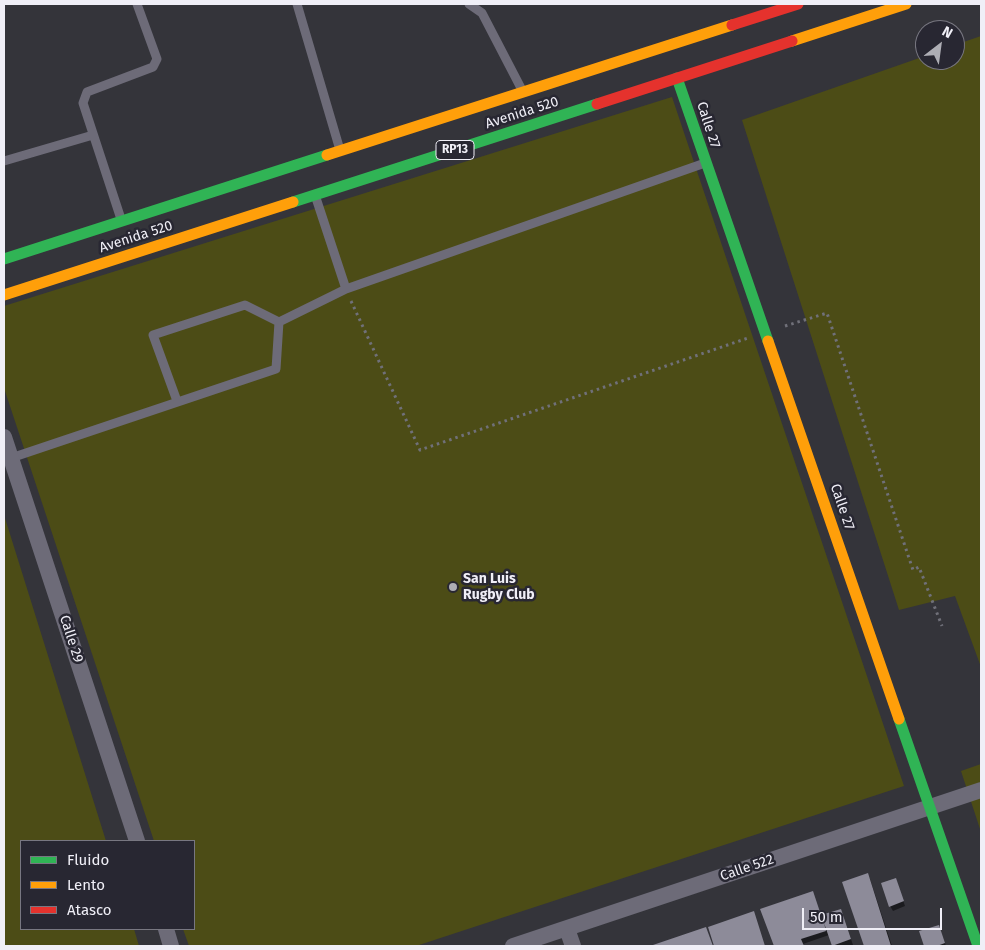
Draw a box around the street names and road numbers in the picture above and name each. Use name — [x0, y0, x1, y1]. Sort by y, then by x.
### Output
street label: Avenida 520 — [483, 93, 561, 133]
street label: Calle 27 — [693, 100, 723, 150]
road number: RP13 — [436, 140, 474, 160]
street label: Avenida 520 — [97, 217, 175, 257]
street label: Calle 27 — [826, 482, 858, 532]
street label: Calle 29 — [55, 613, 87, 665]
street label: Calle 522 — [718, 851, 776, 885]

